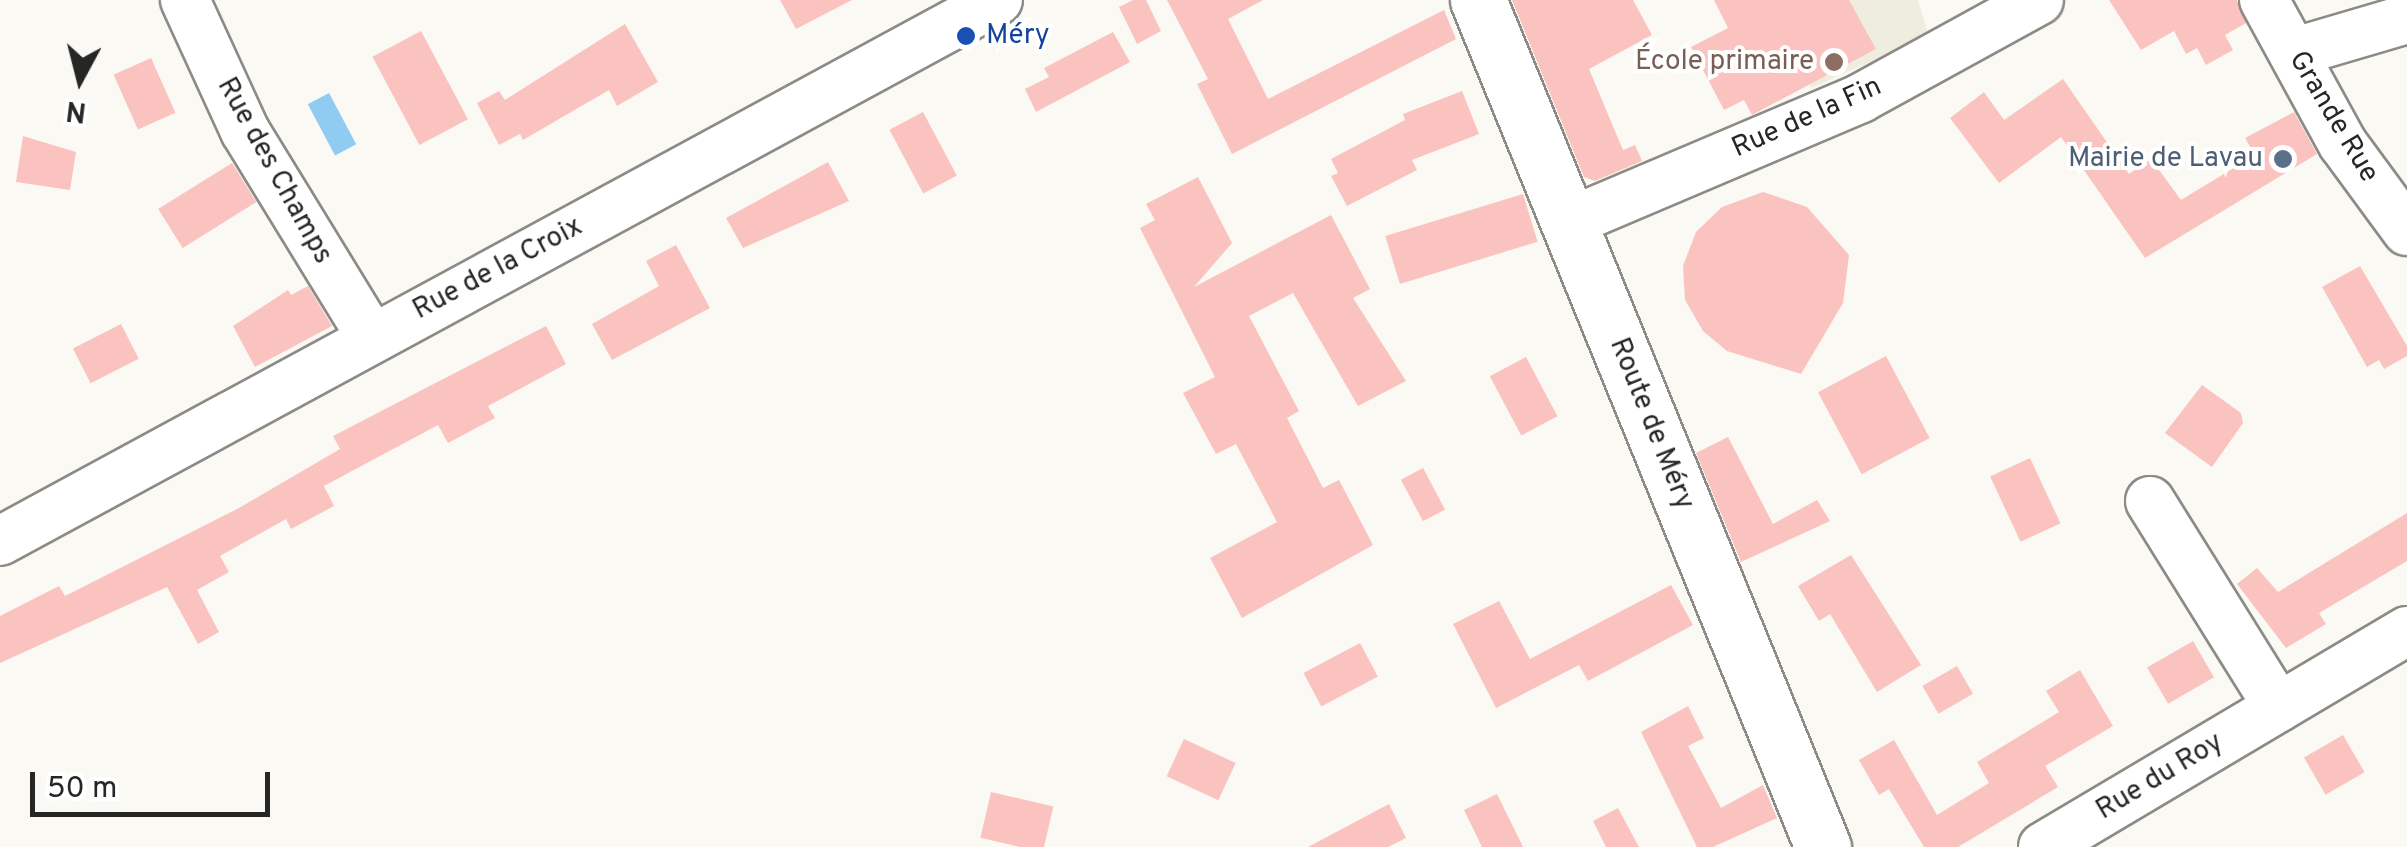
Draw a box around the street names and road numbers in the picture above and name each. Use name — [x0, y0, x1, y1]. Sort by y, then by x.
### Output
street label: Grande Rue — [2281, 45, 2385, 189]
street label: Rue de la Fin — [1727, 70, 1887, 166]
street label: Rue des Champs — [209, 72, 339, 270]
street label: Rue de la Croix — [408, 210, 588, 328]
street label: Route de Méry — [1601, 333, 1701, 515]
street label: Rue du Roy — [2091, 726, 2229, 828]

